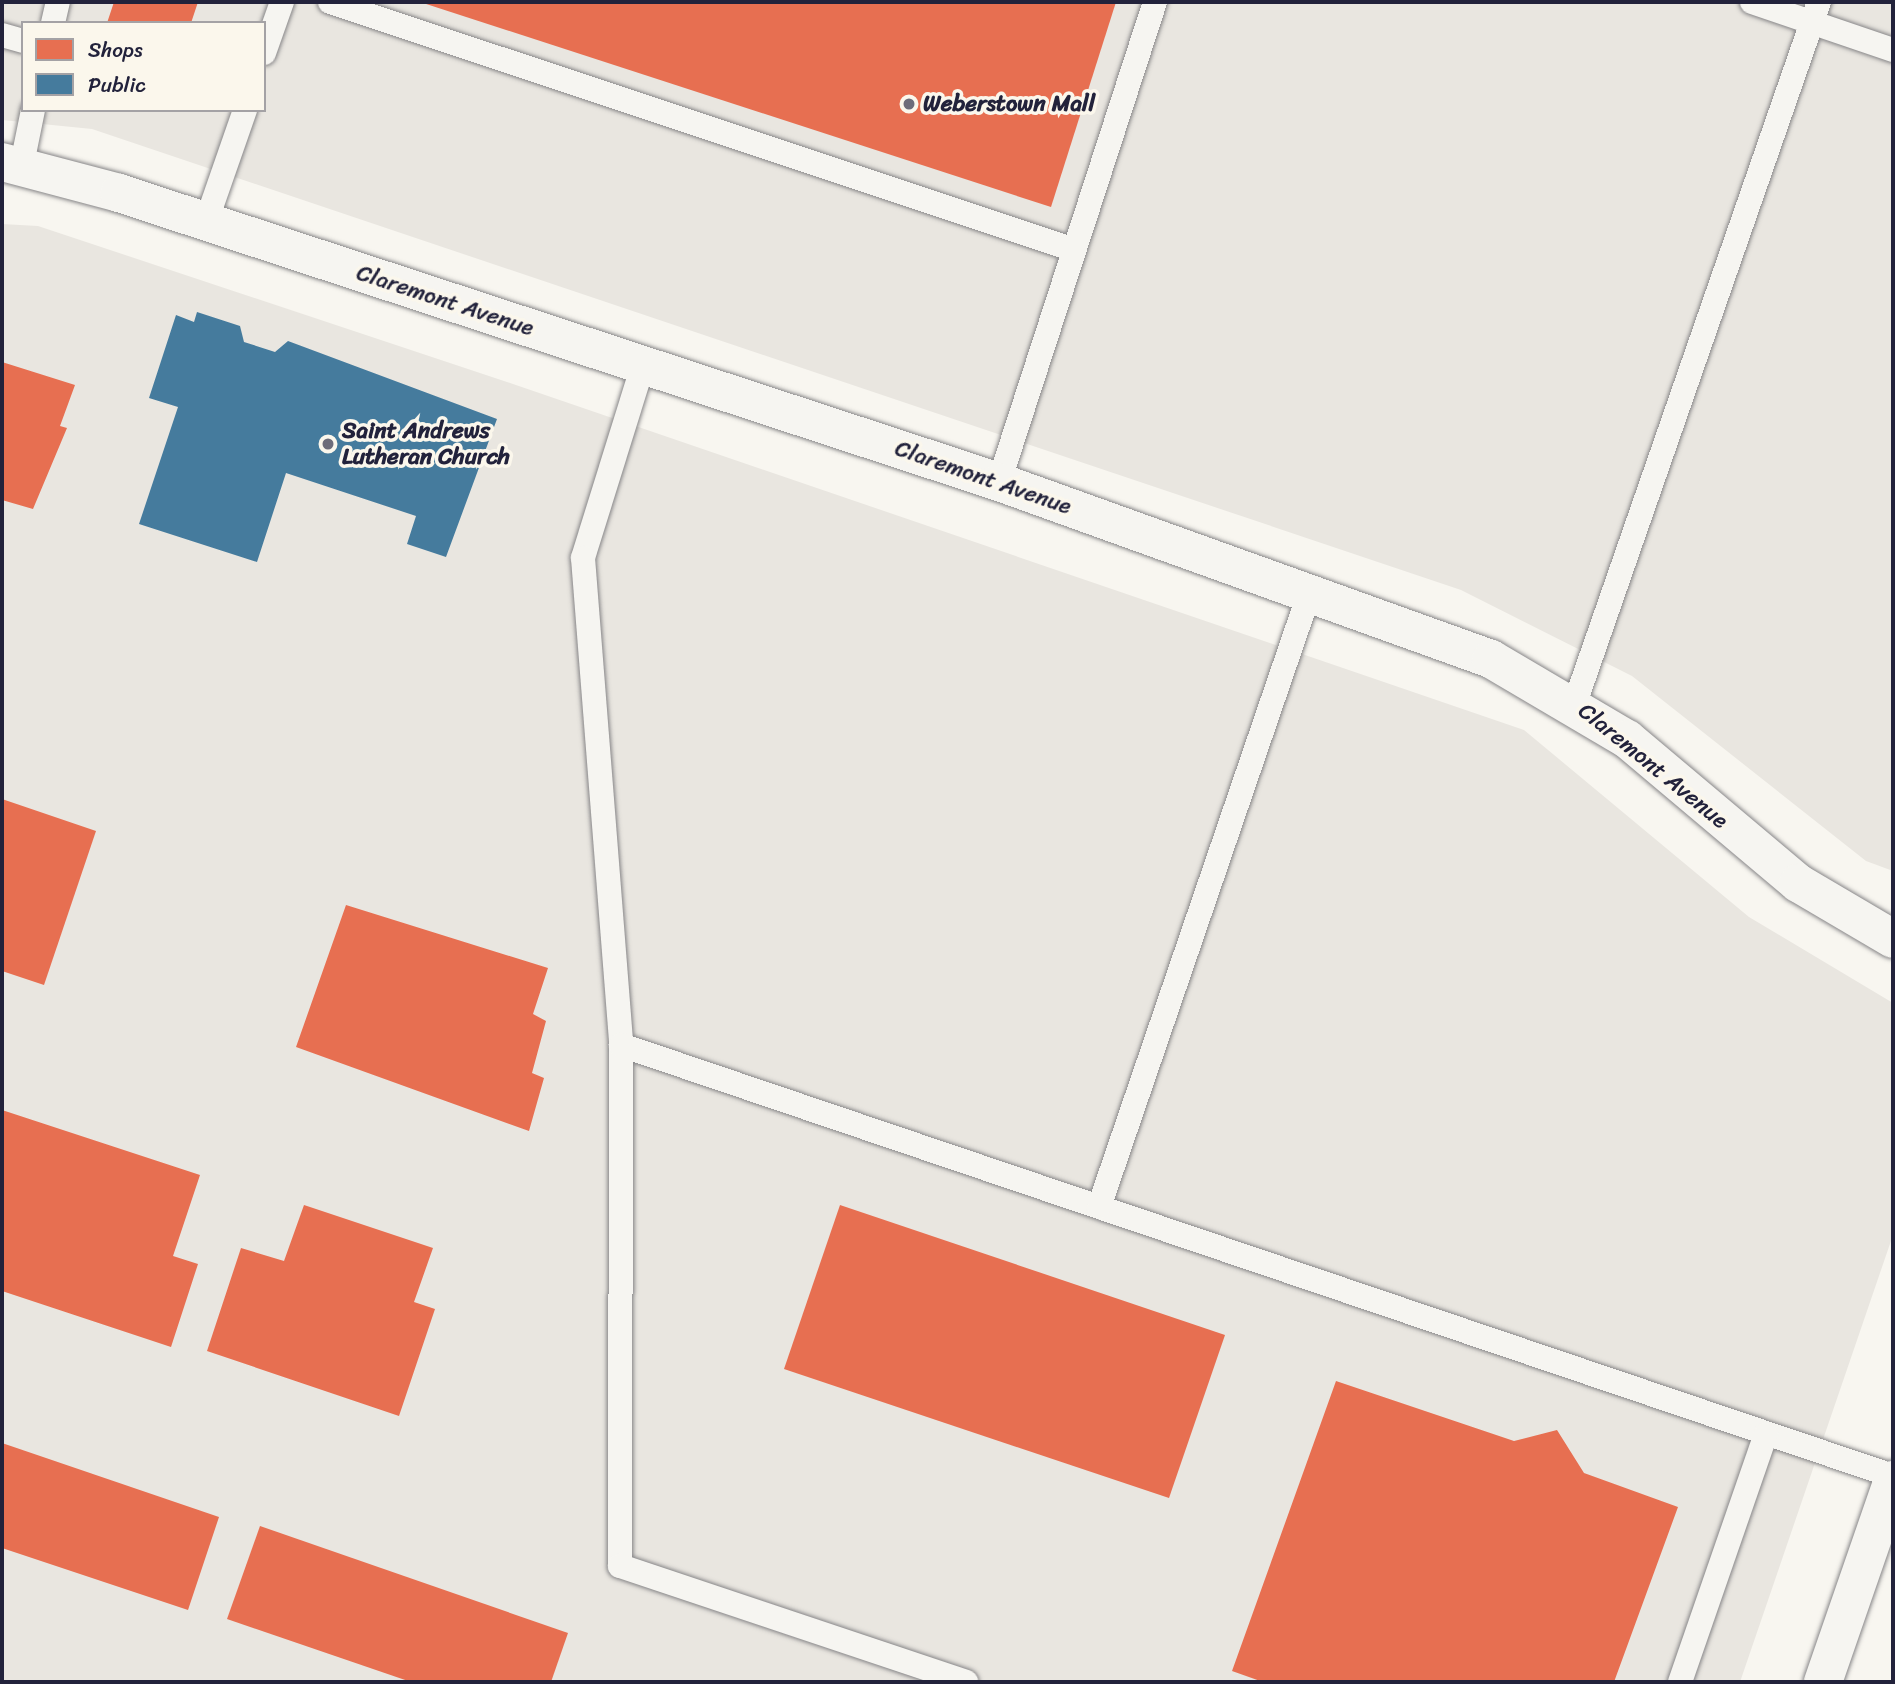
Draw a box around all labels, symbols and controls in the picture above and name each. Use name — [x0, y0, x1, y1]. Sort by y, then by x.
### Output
legend — [21, 21, 266, 112]
text: Shops — [88, 31, 143, 69]
text: Public — [88, 66, 146, 104]
place label: Weberstown Mall — [923, 90, 1095, 118]
marker: Weberstown Mall — [901, 96, 917, 112]
street label: Claremont Avenue — [353, 259, 537, 343]
place label: Saint Andrews Lutheran Church — [342, 417, 510, 471]
street label: Claremont Avenue — [891, 435, 1075, 521]
marker: Saint Andrews Lutheran Church — [320, 436, 336, 452]
street label: Claremont Avenue — [1573, 697, 1733, 835]

